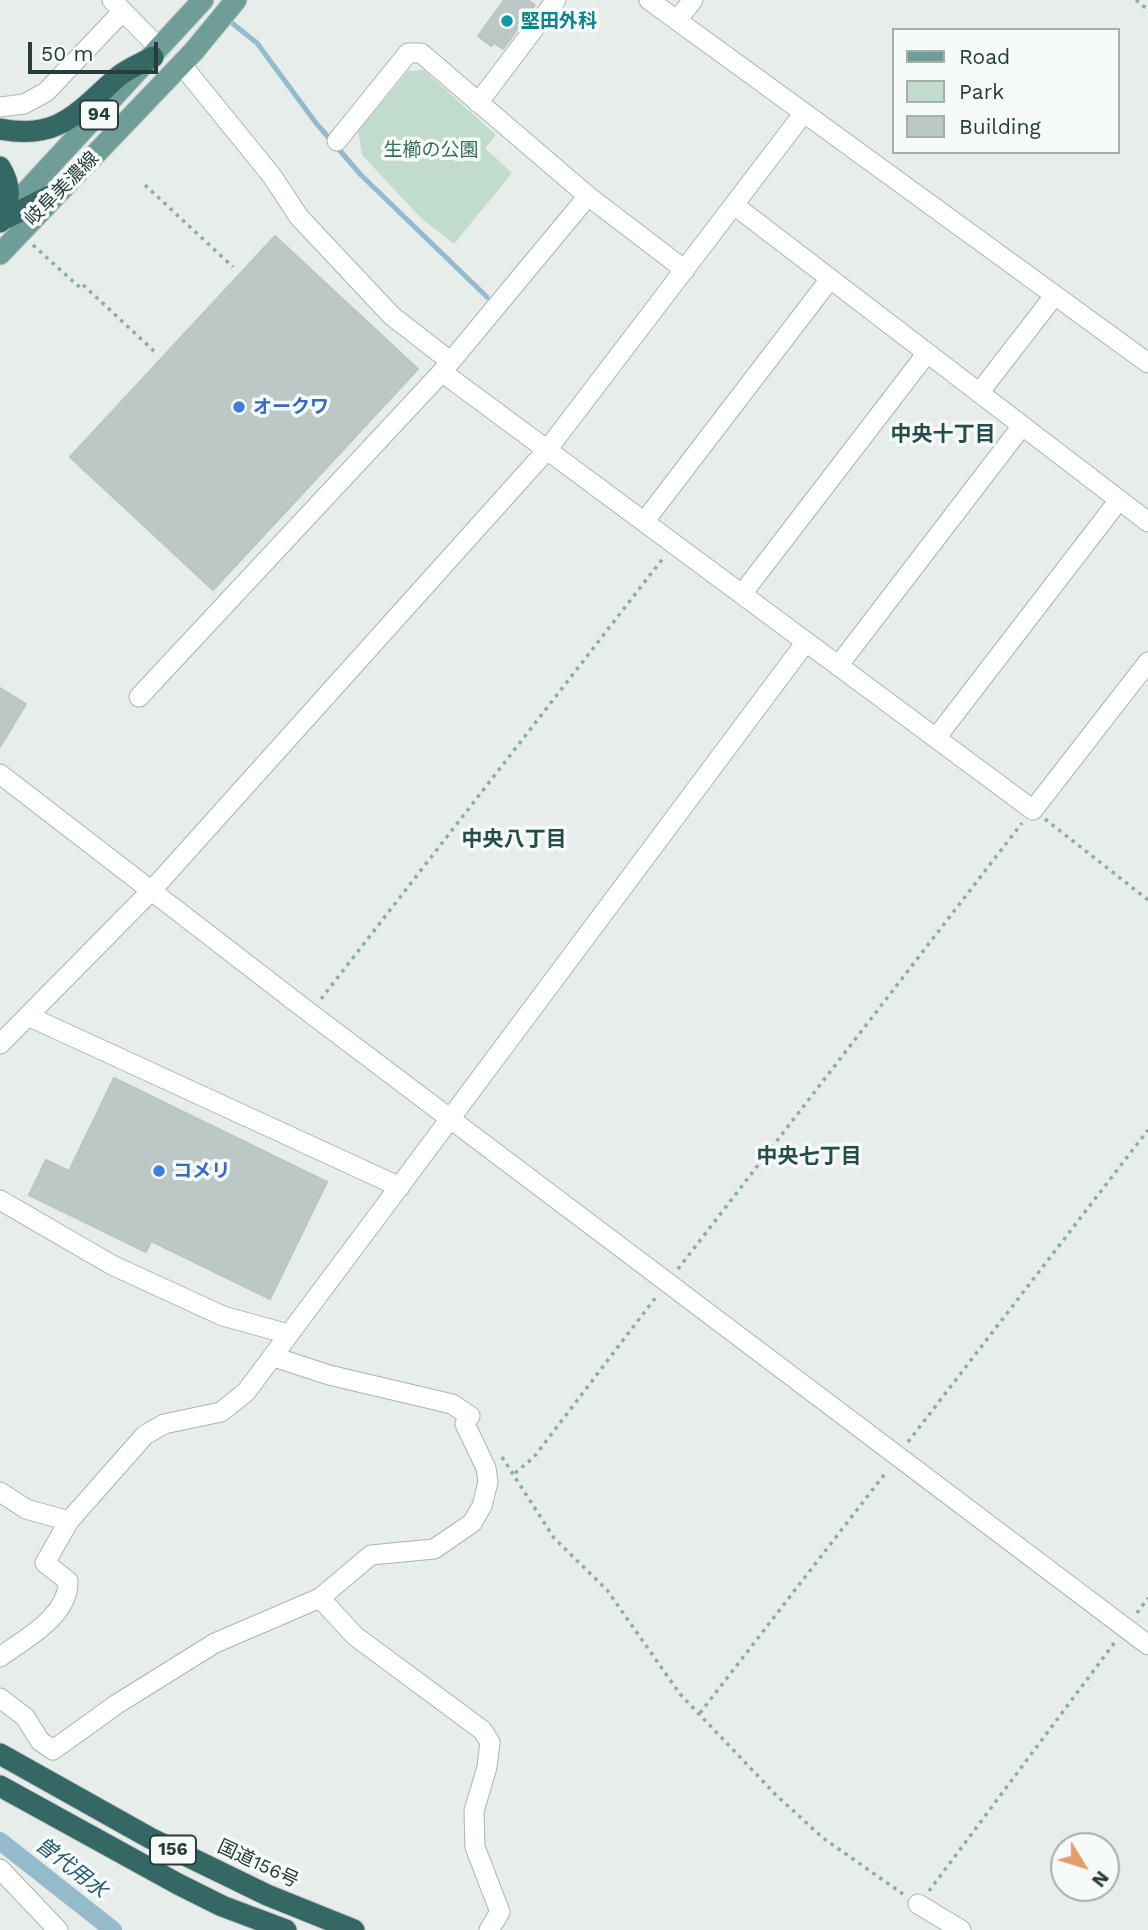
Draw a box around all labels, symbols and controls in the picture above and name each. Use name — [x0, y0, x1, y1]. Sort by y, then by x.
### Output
place label: 堅田外科 — [521, 10, 597, 32]
marker: 堅田外科 — [499, 13, 515, 29]
scale bar — [32, 28, 161, 72]
legend — [892, 28, 1120, 154]
text: 50 m — [41, 41, 93, 66]
text: Road — [959, 44, 1010, 69]
text: Park — [959, 79, 1004, 104]
road number: 94 — [80, 100, 118, 130]
text: Building — [959, 114, 1041, 139]
park label: 生櫛の公園 — [384, 139, 478, 161]
street label: 岐阜美濃線 — [20, 147, 104, 231]
place label: オークワ — [253, 396, 329, 418]
marker: オークワ — [231, 399, 247, 415]
district label: 中央十丁目 — [891, 422, 995, 448]
district label: 中央八丁目 — [462, 827, 566, 853]
district label: 中央七丁目 — [757, 1144, 861, 1170]
place label: コメリ — [173, 1160, 230, 1182]
marker: コメリ — [151, 1163, 167, 1179]
water label: 曽代用水 — [30, 1832, 112, 1904]
north arrow — [1050, 1832, 1120, 1902]
street label: 国道156号 — [214, 1835, 302, 1893]
road number: 156 — [150, 1836, 196, 1864]
text: N — [1087, 1866, 1114, 1892]

